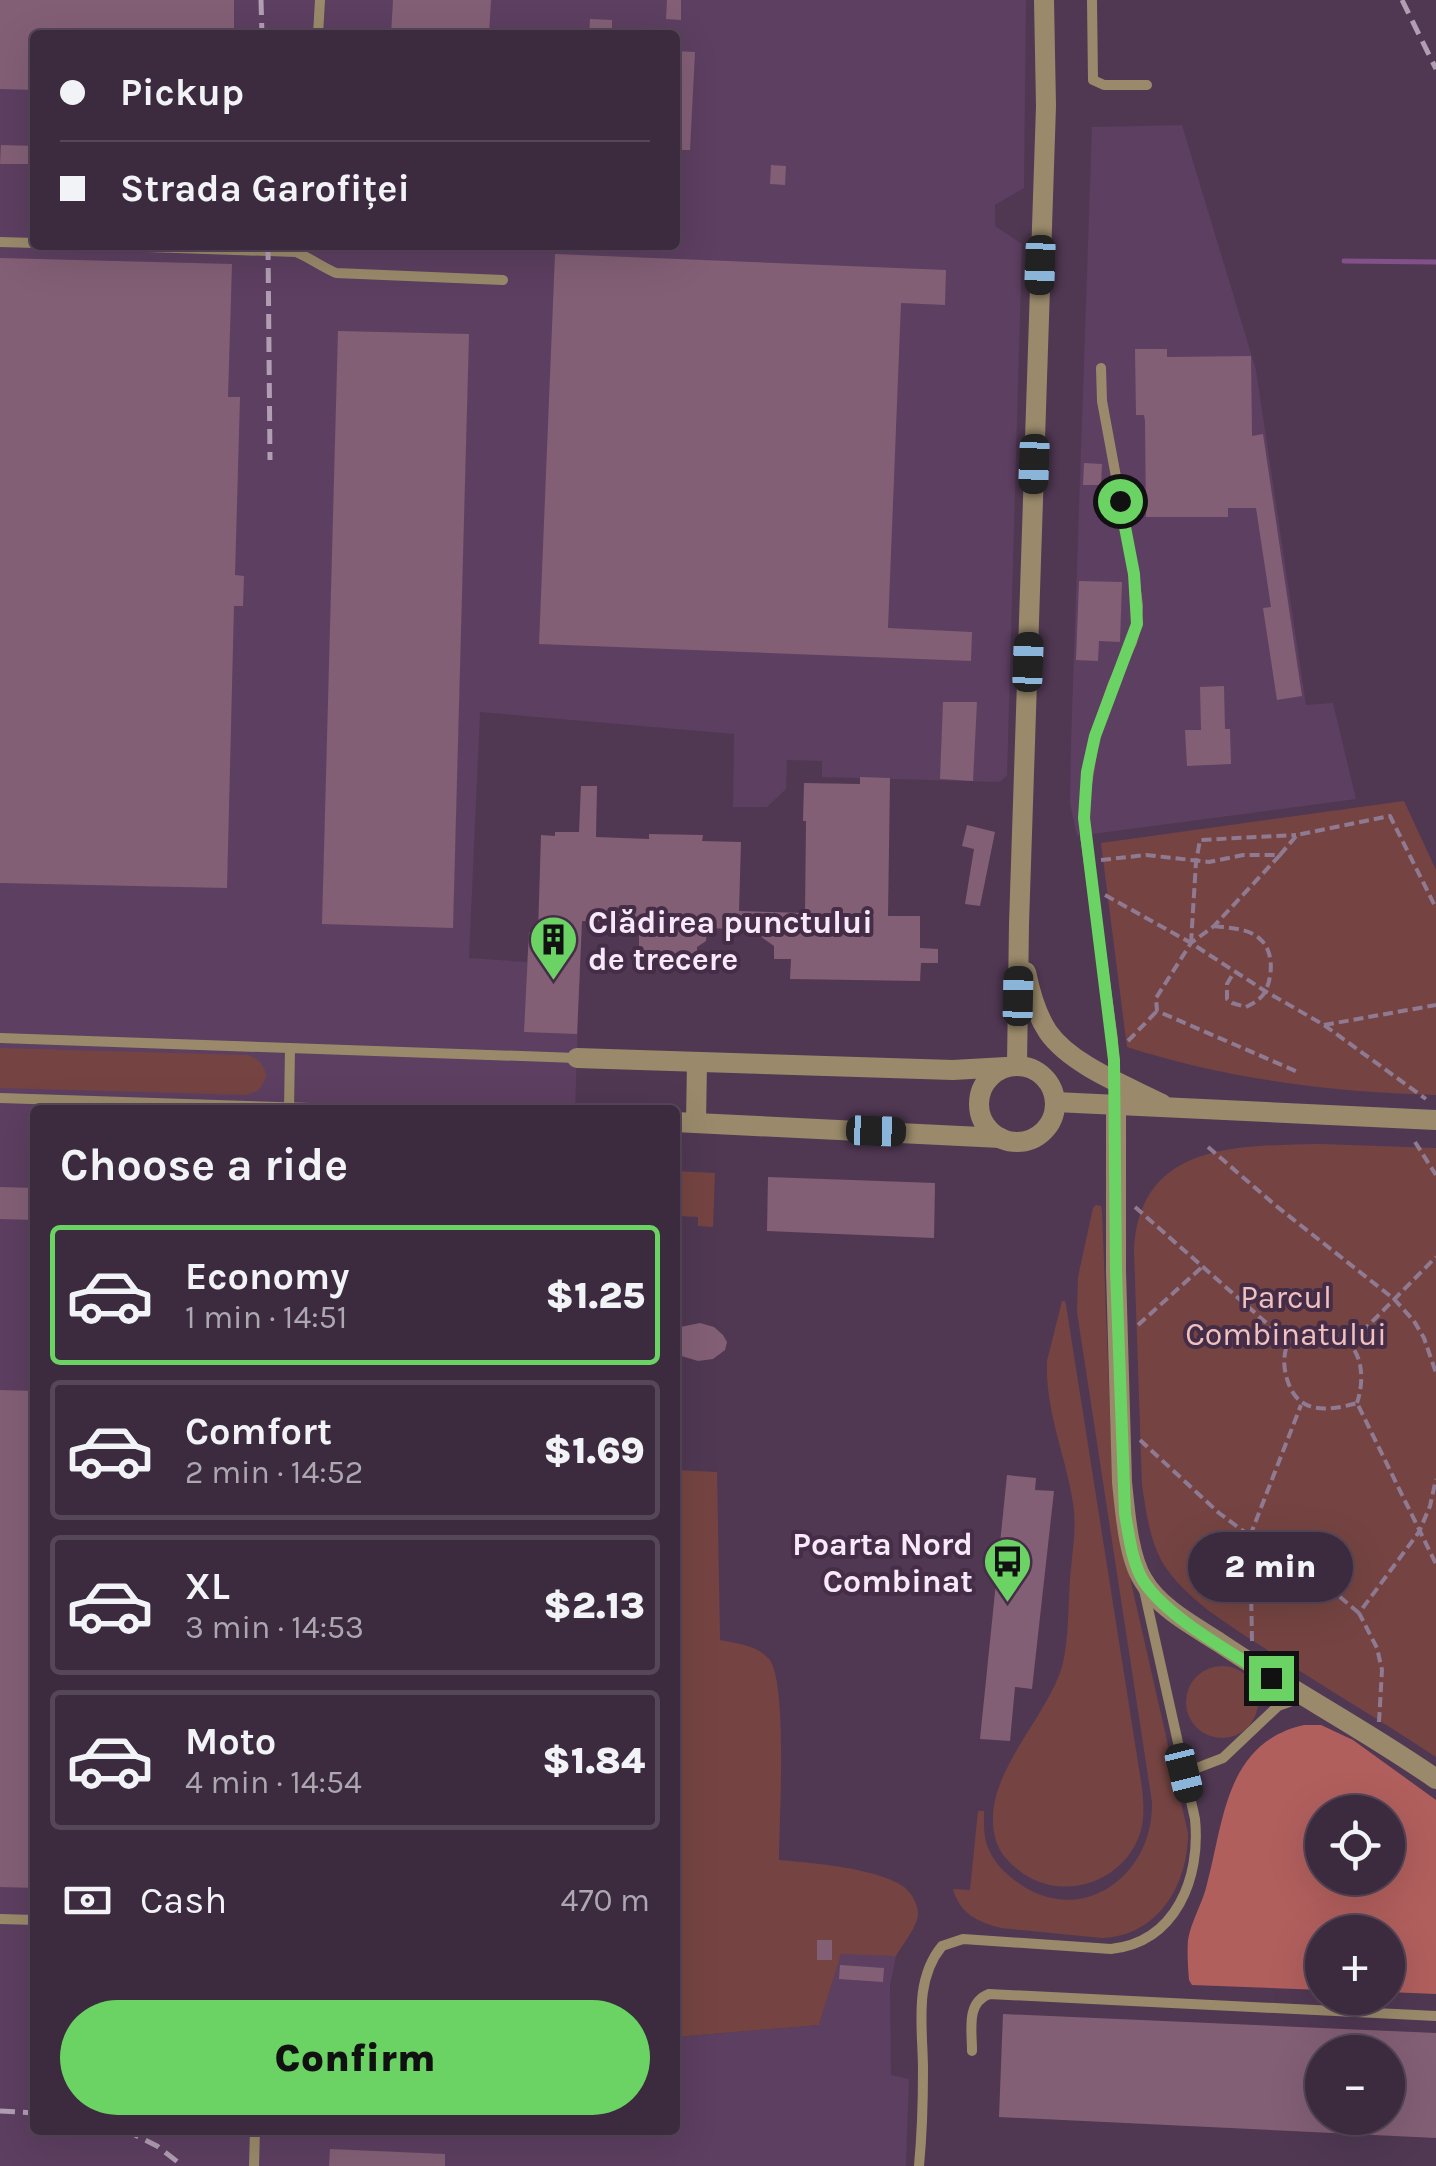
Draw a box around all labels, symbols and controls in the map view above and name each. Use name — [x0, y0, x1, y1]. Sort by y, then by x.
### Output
text: Pickup — [120, 70, 244, 115]
text: Strada Garofiței — [120, 166, 410, 211]
car — [1024, 234, 1056, 296]
car — [1018, 433, 1050, 495]
route start — [1098, 479, 1143, 524]
car — [1012, 631, 1044, 693]
place label: Clădirea punctului de trecere — [588, 904, 873, 978]
building icon: Clădirea punctului de trecere — [527, 914, 579, 982]
car — [1002, 966, 1034, 1026]
car — [845, 1115, 907, 1147]
text: Choose a ride — [60, 1139, 348, 1191]
icon: car — [65, 1250, 155, 1340]
text: Economy — [185, 1254, 349, 1299]
text: $1.25 — [545, 1273, 645, 1318]
park label: Parcul Combinatului — [1185, 1279, 1387, 1353]
text: 1 min · 14:51 — [185, 1299, 347, 1336]
icon: car — [65, 1405, 155, 1495]
text: Comfort — [185, 1409, 332, 1454]
text: $1.69 — [543, 1428, 645, 1473]
text: 2 min · 14:52 — [185, 1454, 363, 1491]
place label: Poarta Nord Combinat — [792, 1526, 973, 1600]
callout: 2 min — [1188, 1533, 1354, 1603]
bus stop icon: Poarta Nord Combinat — [982, 1536, 1034, 1604]
text: 2 min — [1225, 1548, 1316, 1585]
icon: car — [65, 1560, 155, 1650]
text: XL — [185, 1564, 230, 1609]
text: $2.13 — [543, 1583, 645, 1628]
text: 3 min · 14:53 — [185, 1609, 364, 1646]
route end — [1249, 1656, 1294, 1701]
icon: car — [65, 1715, 155, 1805]
text: Moto — [185, 1719, 276, 1764]
text: $1.84 — [542, 1738, 645, 1783]
car — [1162, 1740, 1206, 1806]
text: 4 min · 14:54 — [185, 1764, 362, 1801]
map controls — [1305, 1795, 1405, 2135]
button: locate — [1305, 1795, 1405, 1895]
icon: cash — [60, 1873, 115, 1928]
text: Cash — [140, 1878, 227, 1923]
text: 470 m — [561, 1882, 650, 1919]
button: + — [1305, 1915, 1405, 2015]
button: Confirm — [60, 2000, 650, 2115]
button: − — [1305, 2035, 1405, 2135]

